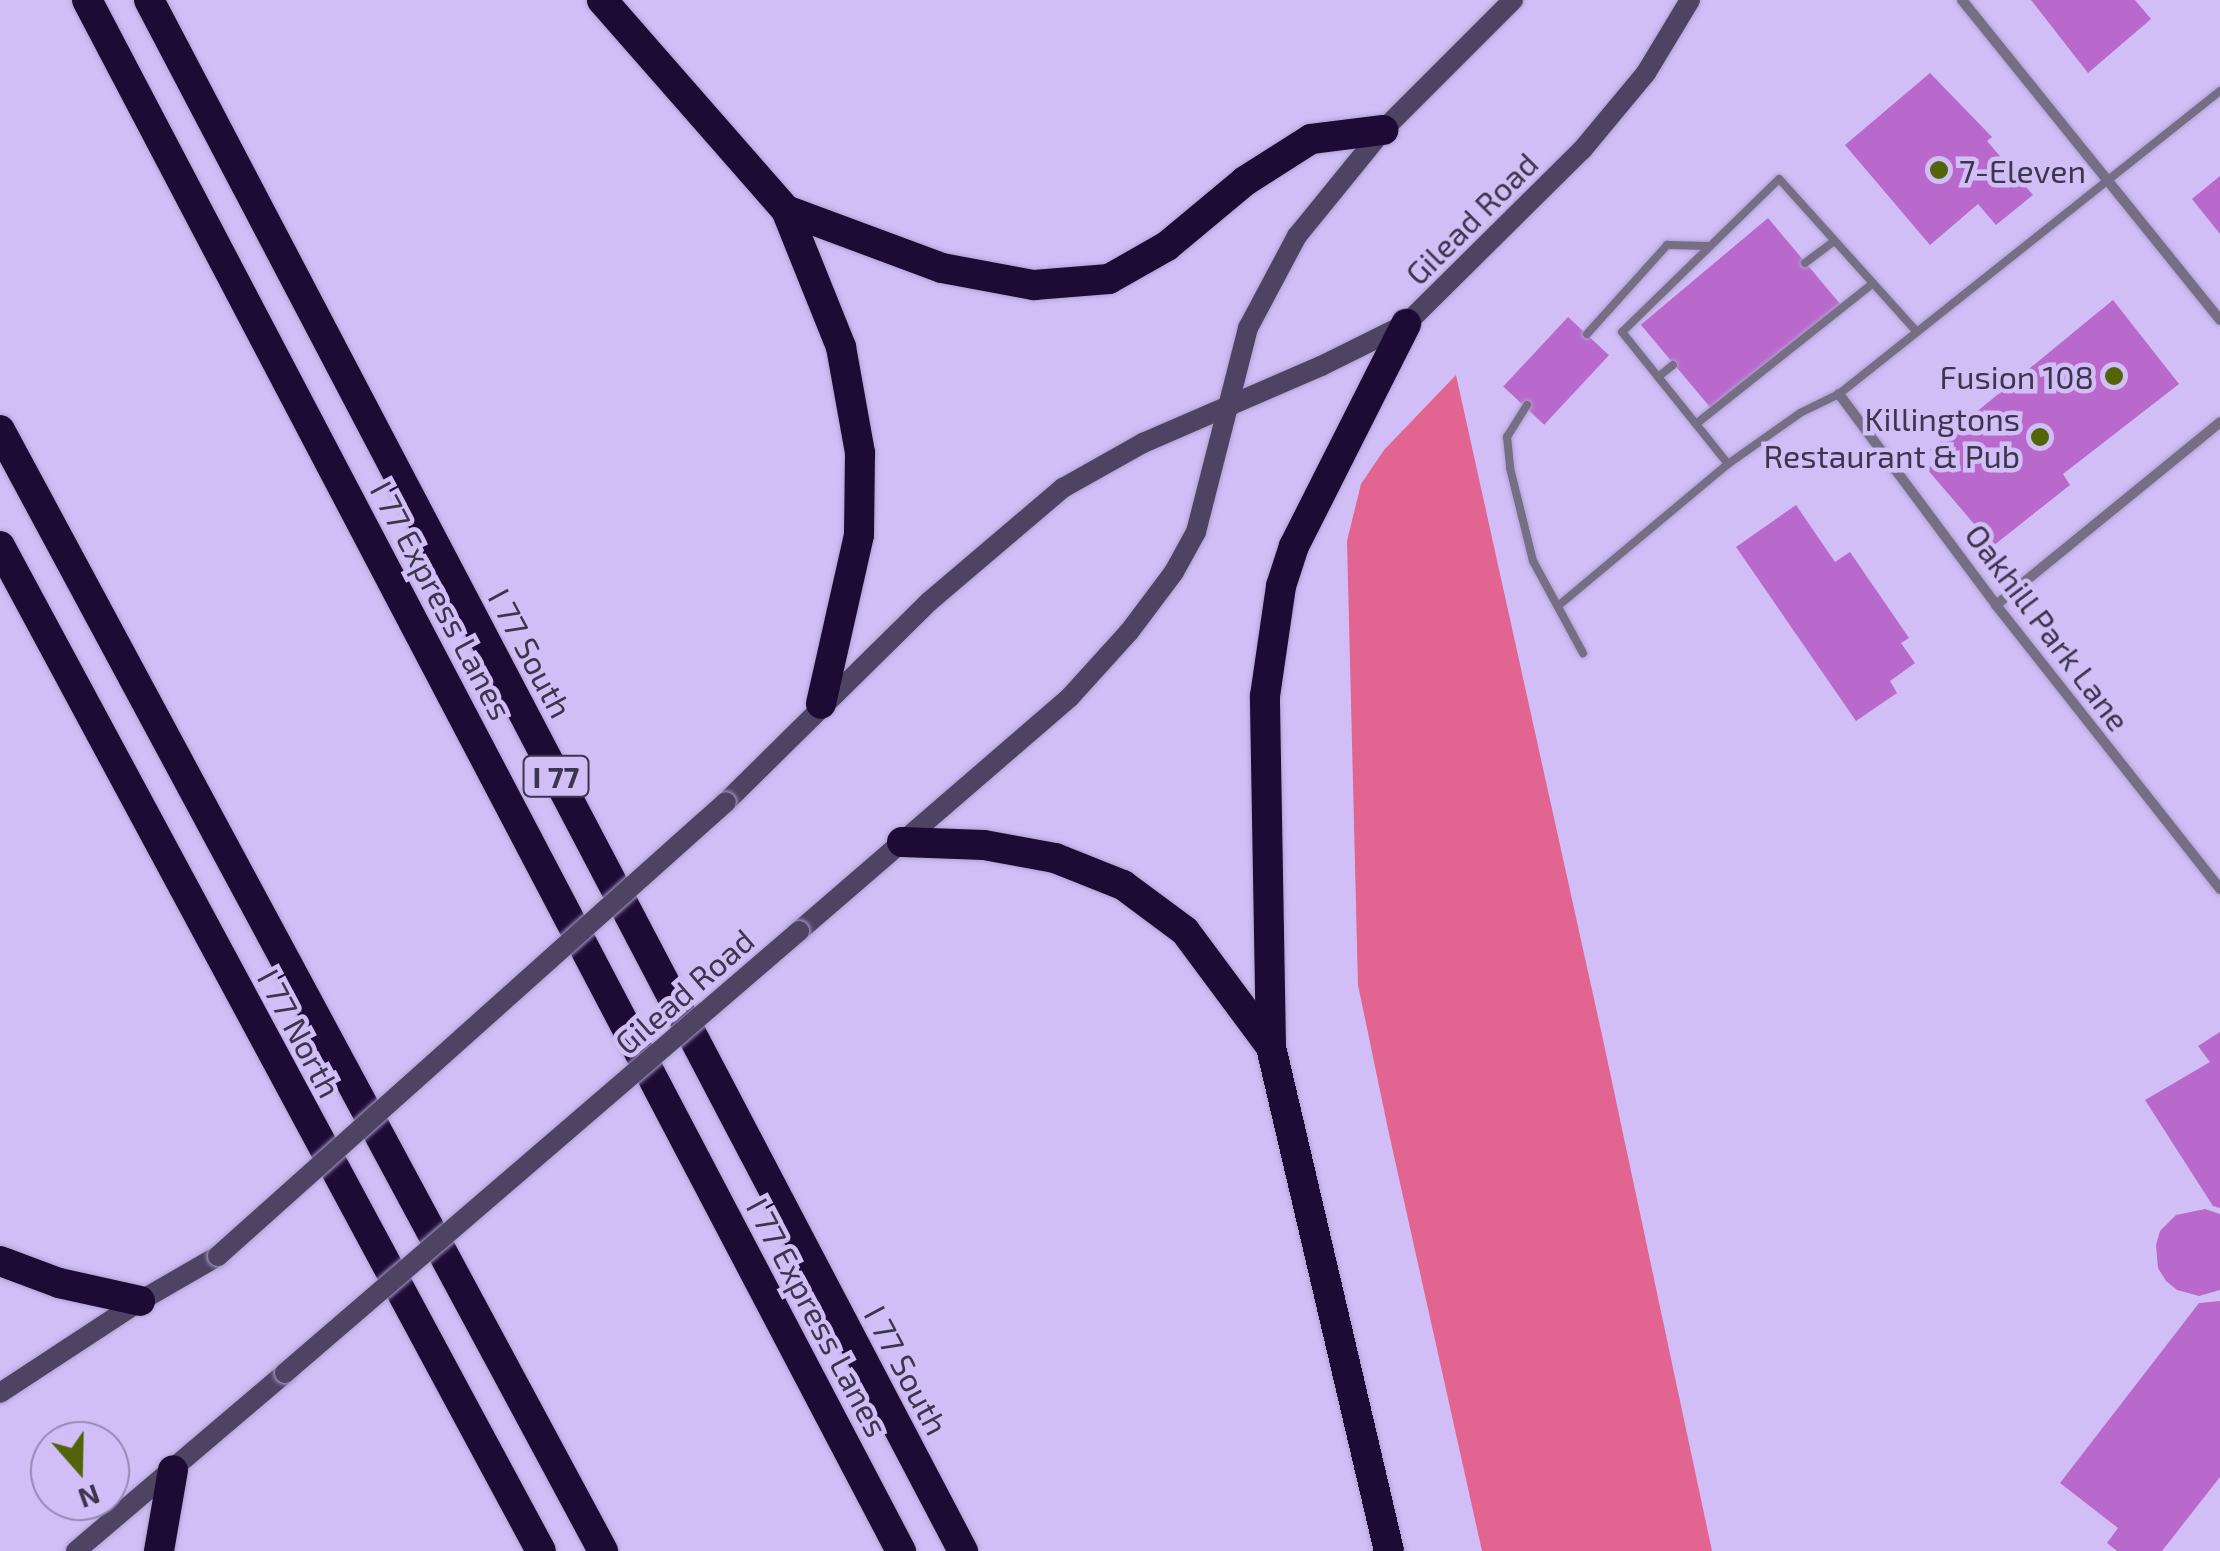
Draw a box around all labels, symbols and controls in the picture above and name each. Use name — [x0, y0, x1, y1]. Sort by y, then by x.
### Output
street label: Gilead Road — [1397, 144, 1545, 292]
place label: 7-Eleven — [1959, 151, 2086, 189]
marker: 7-Eleven — [1928, 159, 1950, 181]
place label: Fusion 108 — [1939, 357, 2094, 395]
marker: Fusion 108 — [2103, 365, 2125, 387]
place label: Killingtons Restaurant & Pub — [1763, 400, 2020, 475]
marker: Killingtons Restaurant & Pub — [2029, 426, 2051, 448]
street label: I 77 Express Lanes — [363, 474, 521, 726]
street label: Oakhill Park Lane — [1957, 516, 2139, 738]
street label: I 77 South — [481, 582, 581, 724]
road number: I 77 — [521, 751, 591, 801]
street label: Gilead Road — [607, 920, 761, 1062]
street label: I 77 North — [250, 962, 350, 1104]
street label: I 77 Express Lanes — [739, 1191, 897, 1443]
street label: I 77 South — [857, 1299, 957, 1441]
north arrow — [30, 1421, 130, 1521]
text: N — [74, 1478, 105, 1517]

